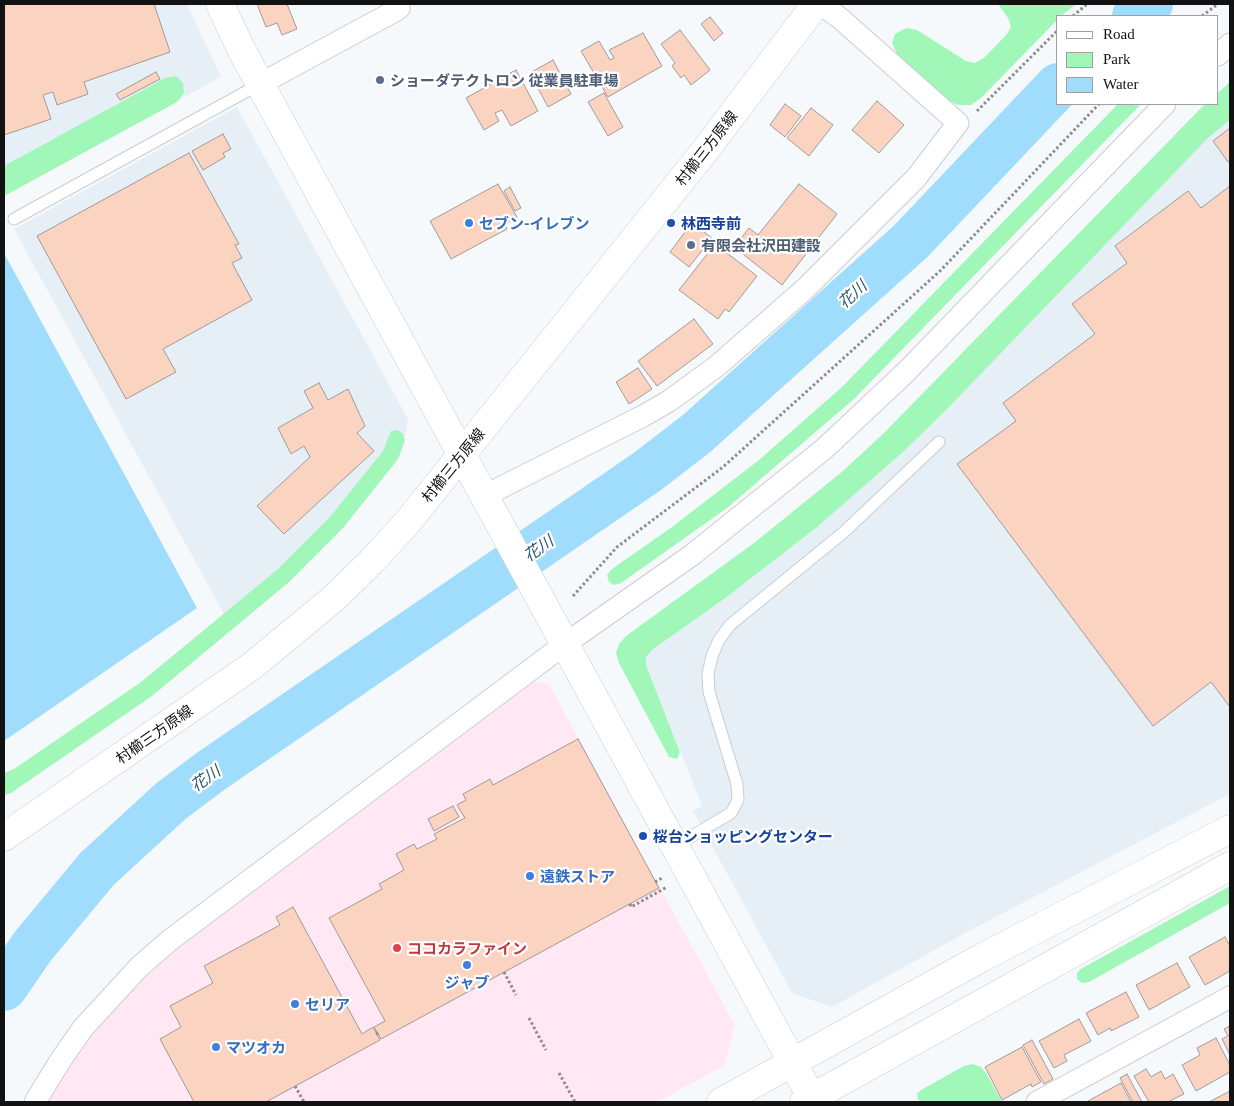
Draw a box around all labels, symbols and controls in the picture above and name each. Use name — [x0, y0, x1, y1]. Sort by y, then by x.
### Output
legend — [1056, 15, 1219, 105]
text: Road — [1103, 26, 1135, 42]
text: Park — [1103, 51, 1131, 67]
place label: ショーダテクトロン 従業員駐車場 — [390, 71, 618, 89]
marker: ショーダテクトロン 従業員駐車場 — [374, 74, 386, 86]
text: Water — [1103, 76, 1138, 92]
street label: 村櫛三方原線 — [671, 107, 741, 189]
place label: セブン-イレブン — [479, 214, 590, 232]
place label: 林西寺前 — [681, 214, 741, 232]
marker: セブン-イレブン — [463, 217, 475, 229]
marker: 林西寺前 — [665, 217, 677, 229]
place label: 有限会社沢田建設 — [701, 236, 821, 254]
marker: 有限会社沢田建設 — [685, 239, 697, 251]
water label: 花川 — [834, 276, 870, 312]
street label: 村櫛三方原線 — [418, 424, 488, 506]
water label: 花川 — [519, 531, 557, 565]
street label: 村櫛三方原線 — [112, 701, 196, 767]
water label: 花川 — [186, 761, 224, 795]
place label: 桜台ショッピングセンター — [653, 827, 833, 845]
marker: 桜台ショッピングセンター — [637, 830, 649, 842]
place label: 遠鉄ストア — [540, 867, 615, 885]
marker: 遠鉄ストア — [524, 870, 536, 882]
place label: ココカラファイン — [407, 939, 527, 957]
marker: ココカラファイン — [391, 942, 403, 954]
marker: ジャブ — [461, 959, 473, 971]
place label: ジャブ — [445, 973, 489, 991]
place label: セリア — [305, 995, 350, 1013]
marker: セリア — [289, 998, 301, 1010]
place label: マツオカ — [226, 1038, 286, 1056]
marker: マツオカ — [210, 1041, 222, 1053]

